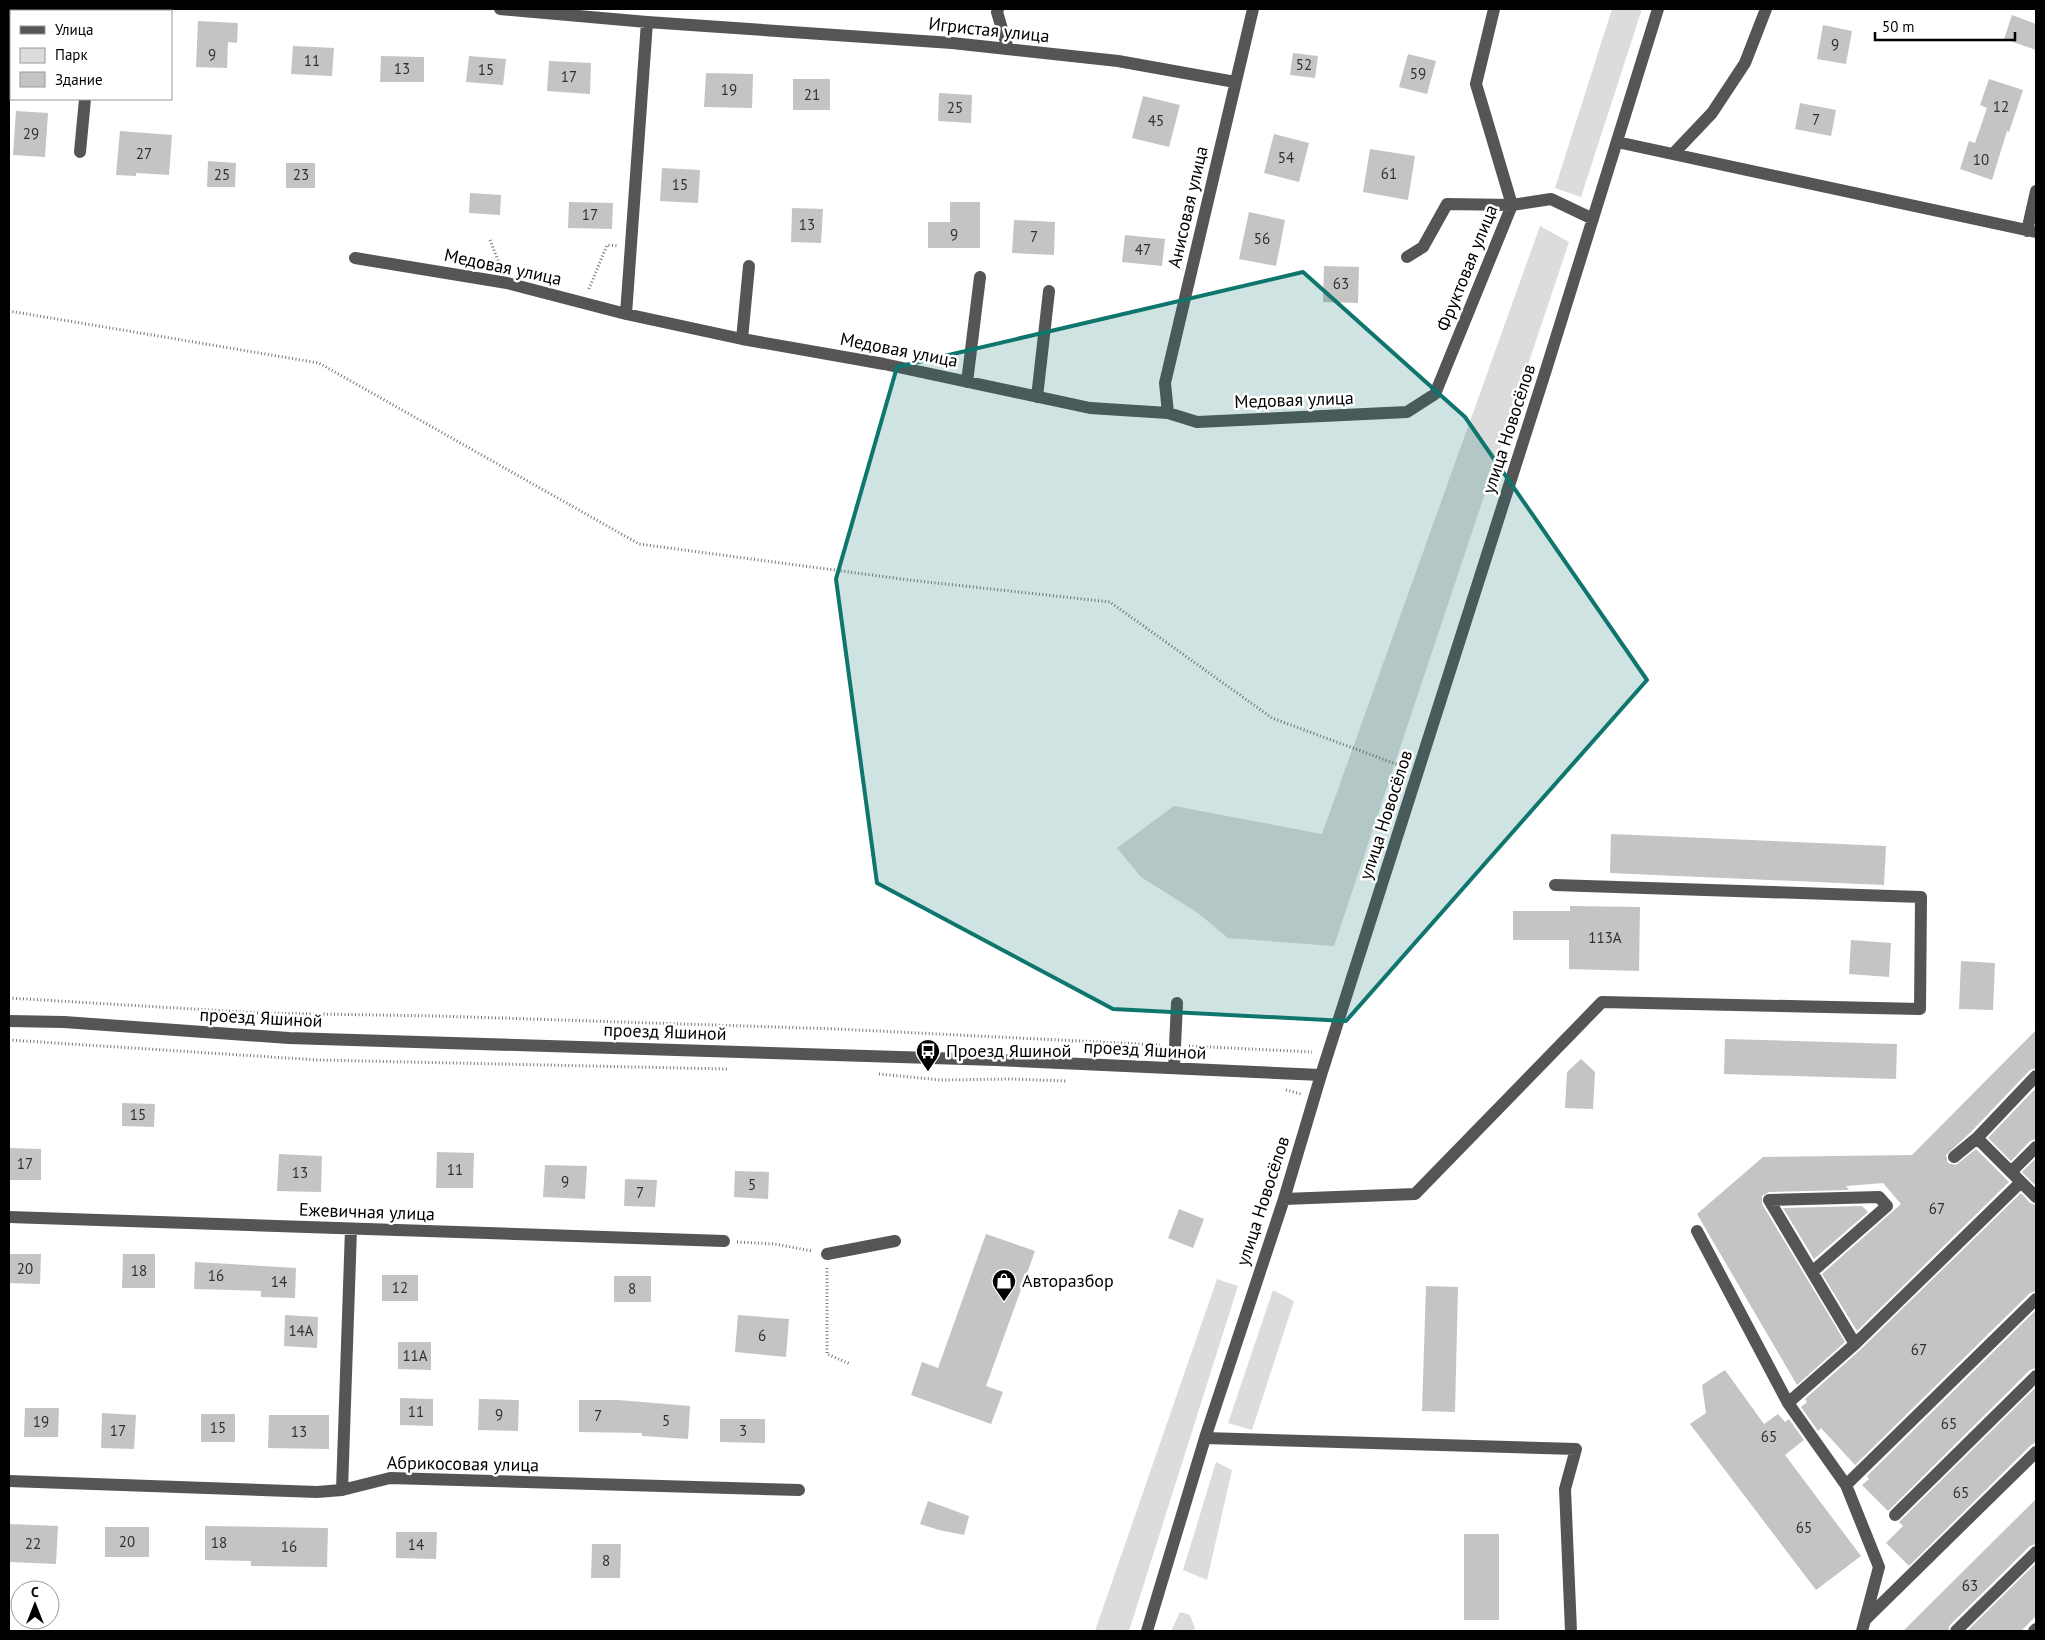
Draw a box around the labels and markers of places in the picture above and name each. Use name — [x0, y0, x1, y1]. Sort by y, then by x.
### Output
bus stop icon: Проезд Яшиной — [915, 1038, 941, 1072]
place label: Проезд Яшиной — [946, 1039, 1071, 1062]
shop icon: Авторазбор — [991, 1268, 1017, 1302]
place label: Авторазбор — [1022, 1269, 1114, 1292]

